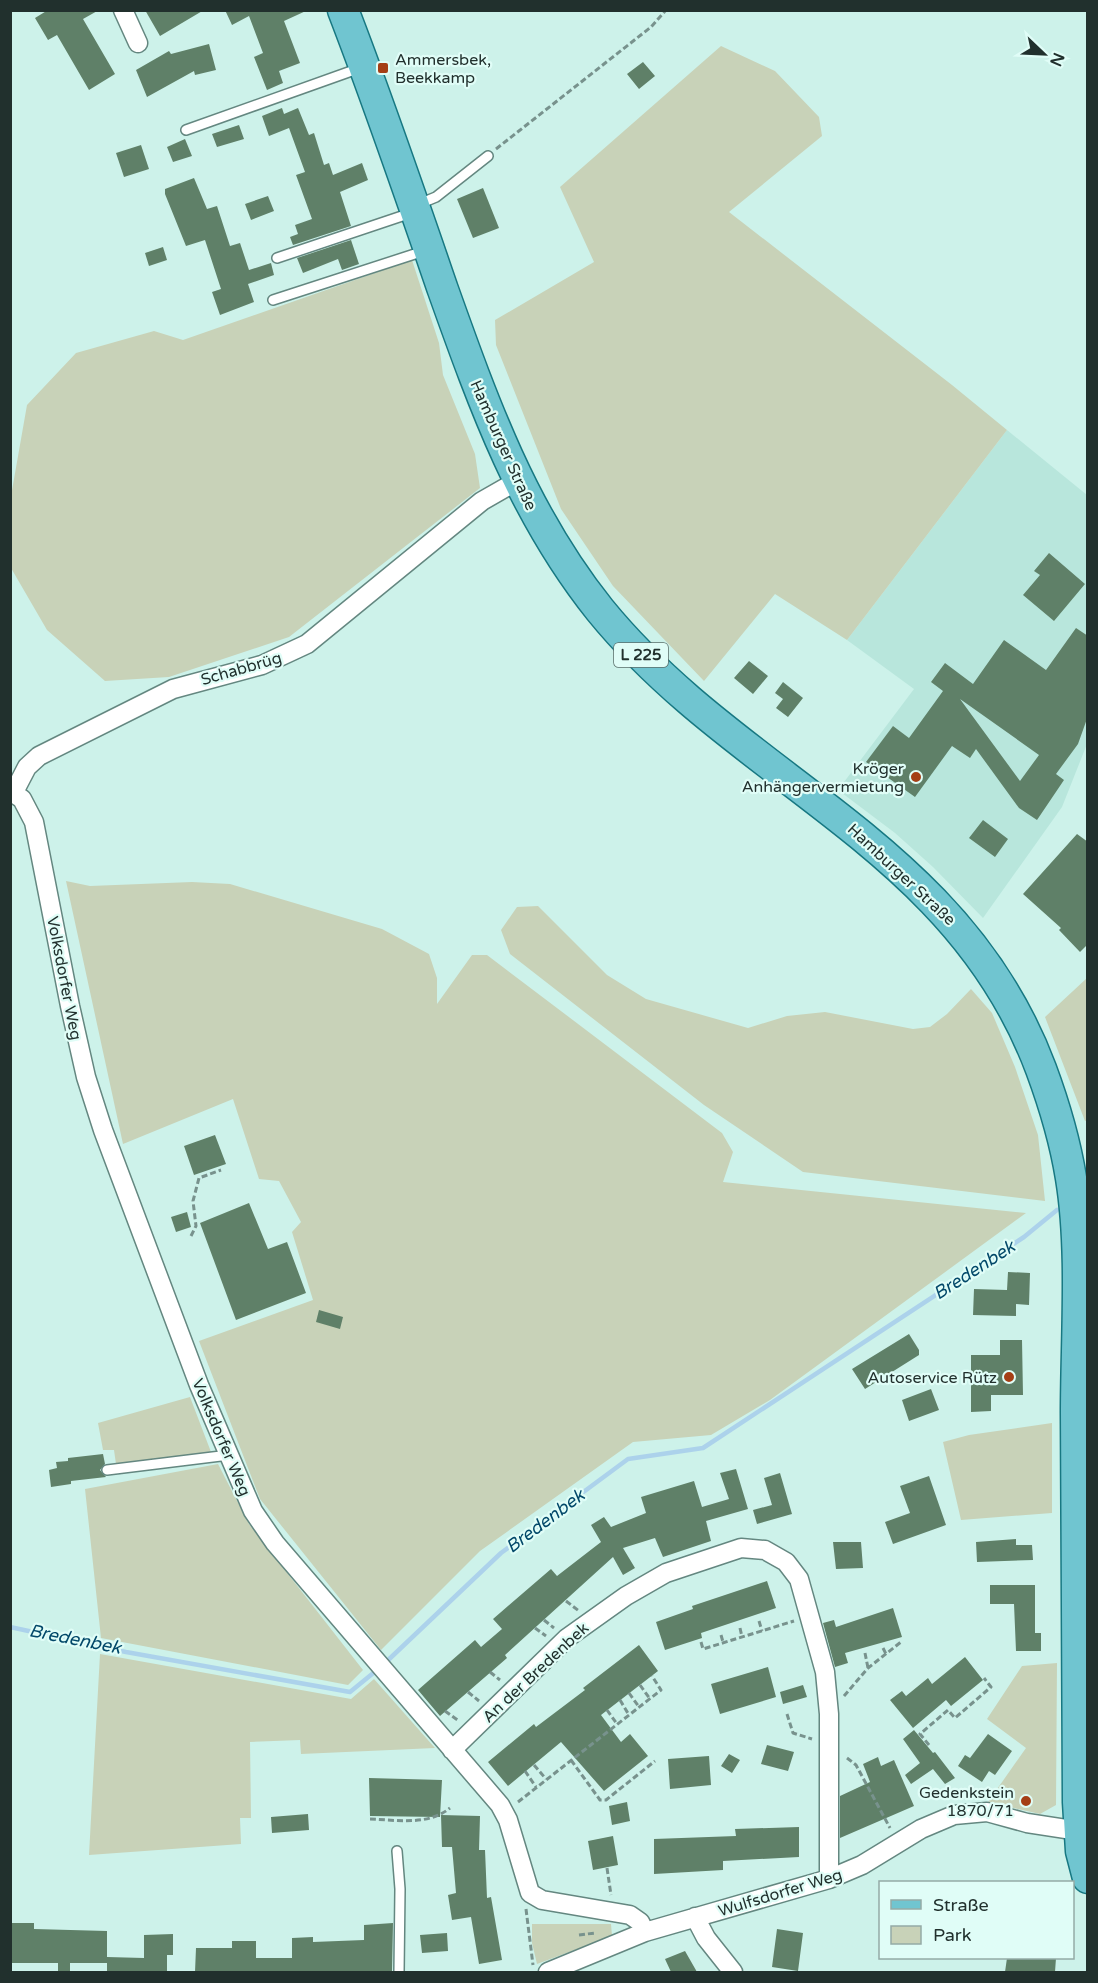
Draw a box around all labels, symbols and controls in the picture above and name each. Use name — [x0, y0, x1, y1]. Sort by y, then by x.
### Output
north arrow — [1014, 24, 1074, 84]
place label: Ammersbek, Beekkamp — [395, 50, 491, 88]
text: N — [1045, 50, 1069, 69]
marker: Ammersbek, Beekkamp — [376, 61, 390, 75]
street label: Hamburger Straße — [465, 377, 541, 514]
road number: L 225 — [614, 643, 668, 667]
street label: Schabbrüg — [198, 648, 284, 690]
place label: Kröger Anhängervermietung — [742, 759, 905, 797]
marker: Kröger Anhängervermietung — [909, 770, 923, 784]
street label: Hamburger Straße — [843, 820, 959, 930]
street label: Volksdorfer Weg — [42, 915, 86, 1042]
water label: Bredenbek — [929, 1235, 1020, 1305]
place label: Autoservice Rütz — [868, 1368, 997, 1388]
marker: Autoservice Rütz — [1002, 1370, 1016, 1384]
street label: Volksdorfer Weg — [187, 1376, 255, 1499]
water label: Bredenbek — [501, 1484, 590, 1558]
street label: An der Bredenbek — [478, 1618, 593, 1727]
water label: Bredenbek — [27, 1619, 124, 1659]
place label: Gedenkstein 1870/71 — [919, 1783, 1014, 1821]
marker: Gedenkstein 1870/71 — [1019, 1794, 1033, 1808]
street label: Wulfsdorfer Weg — [716, 1865, 845, 1921]
legend — [879, 1881, 1074, 1959]
text: Straße — [933, 1894, 989, 1916]
text: Park — [933, 1924, 972, 1946]

